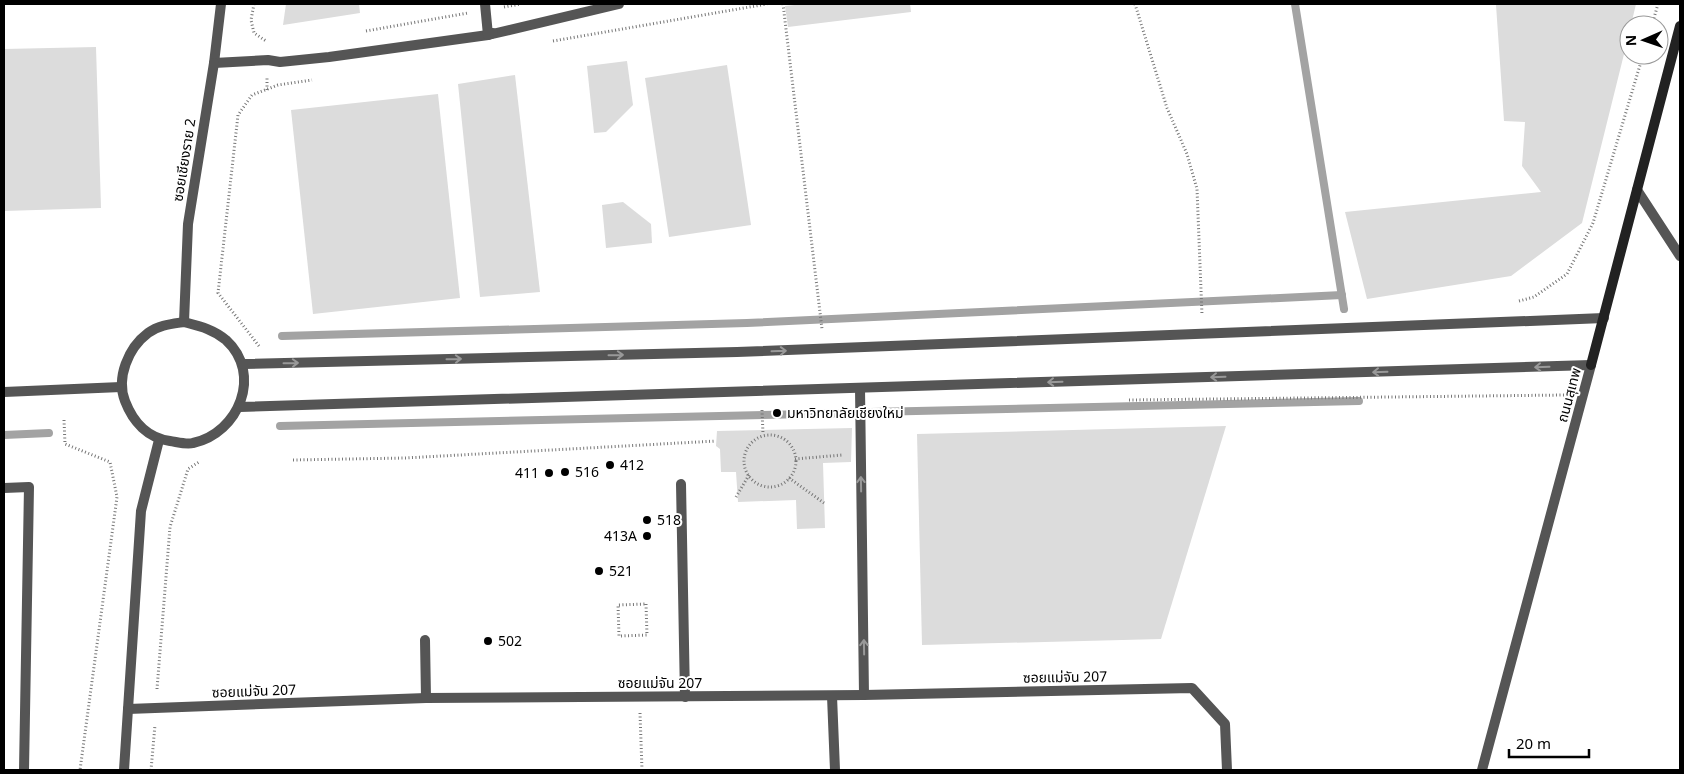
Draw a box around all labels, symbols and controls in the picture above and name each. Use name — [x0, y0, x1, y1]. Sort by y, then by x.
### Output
north arrow — [1619, 15, 1669, 65]
text: N — [1621, 34, 1640, 46]
street label: ซอยเชียงราย 2 — [168, 117, 199, 203]
one-way arrow — [770, 346, 786, 355]
one-way arrow — [608, 351, 624, 360]
one-way arrow — [445, 355, 461, 364]
one-way arrow — [283, 359, 299, 368]
one-way arrow — [1535, 362, 1551, 371]
street label: ถนนสุเทพ — [1552, 365, 1585, 424]
one-way arrow — [1372, 367, 1388, 376]
one-way arrow — [1210, 372, 1226, 381]
one-way arrow — [1047, 377, 1063, 386]
place label: มหาวิทยาลัยเชียงใหม่ — [787, 403, 904, 422]
marker: มหาวิทยาลัยเชียงใหม่ — [771, 407, 783, 419]
place label: 412 — [620, 455, 644, 474]
marker: 412 — [604, 459, 616, 471]
place label: 516 — [575, 462, 599, 481]
place label: 411 — [515, 463, 539, 482]
marker: 516 — [559, 466, 571, 478]
marker: 411 — [543, 467, 555, 479]
one-way arrow — [856, 476, 866, 492]
place label: 518 — [657, 510, 681, 529]
marker: 518 — [641, 514, 653, 526]
place label: 413A — [604, 526, 637, 545]
marker: 413A — [641, 530, 653, 542]
place label: 521 — [609, 561, 633, 580]
marker: 521 — [593, 565, 605, 577]
place label: 502 — [498, 631, 522, 650]
marker: 502 — [482, 635, 494, 647]
one-way arrow — [859, 639, 869, 655]
street label: ซอยแม่จัน 207 — [1023, 666, 1107, 687]
street label: ซอยแม่จัน 207 — [618, 673, 702, 692]
street label: ซอยแม่จัน 207 — [211, 680, 296, 701]
scale bar — [1509, 726, 1589, 758]
text: 20 m — [1516, 733, 1551, 753]

